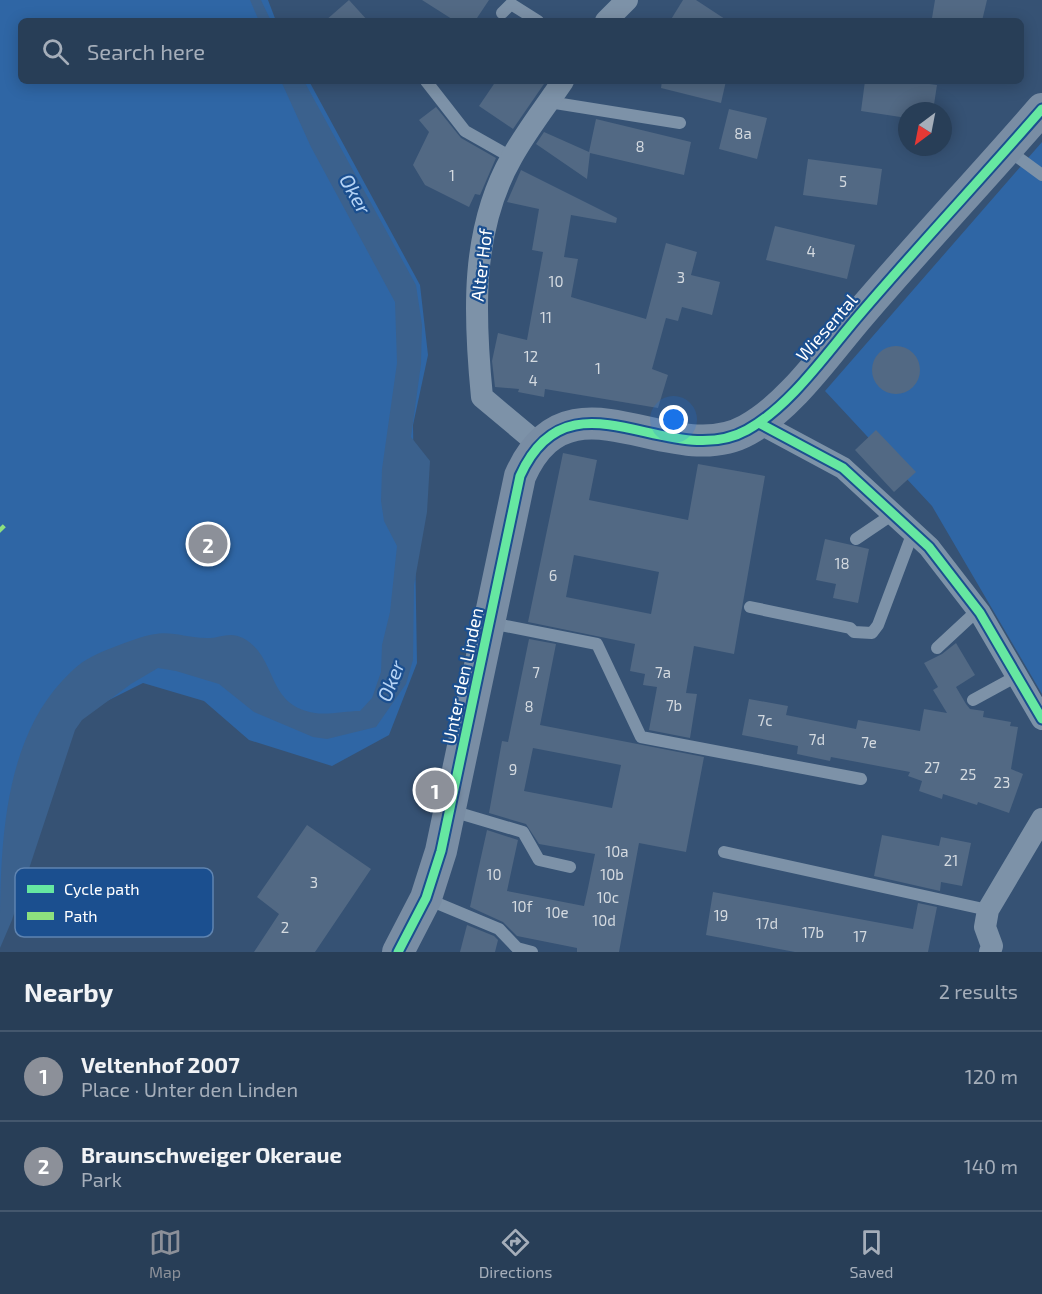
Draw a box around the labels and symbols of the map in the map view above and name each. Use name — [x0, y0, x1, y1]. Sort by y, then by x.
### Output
north arrow — [898, 102, 952, 156]
house number: 8a — [734, 124, 752, 142]
house number: 8 — [635, 137, 645, 155]
house number: 1 — [449, 166, 455, 184]
water label: Oker — [335, 169, 377, 219]
house number: 5 — [839, 172, 847, 190]
street label: Alter Hof — [466, 226, 497, 302]
house number: 4 — [806, 242, 816, 260]
house number: 3 — [677, 268, 685, 286]
house number: 10 — [548, 272, 564, 290]
street label: Wiesental — [791, 288, 862, 366]
house number: 11 — [540, 308, 552, 326]
house number: 12 — [524, 347, 538, 365]
house number: 1 — [595, 359, 601, 377]
house number: 4 — [528, 371, 538, 389]
your location — [659, 405, 688, 434]
pin: 2 — [188, 522, 228, 566]
house number: 18 — [834, 554, 850, 572]
house number: 6 — [549, 566, 557, 584]
street label: Unter den Linden — [437, 606, 487, 746]
water label: Oker — [371, 656, 409, 705]
house number: 7 — [532, 663, 540, 681]
house number: 7a — [655, 663, 671, 681]
house number: 7b — [666, 696, 682, 714]
house number: 8 — [524, 697, 534, 715]
house number: 7c — [757, 711, 773, 729]
house number: 7d — [809, 730, 825, 748]
house number: 7e — [861, 733, 877, 751]
house number: 27 — [924, 758, 940, 776]
house number: 9 — [509, 760, 517, 778]
house number: 25 — [960, 765, 976, 783]
pin: 1 — [416, 768, 454, 812]
house number: 23 — [994, 773, 1010, 791]
house number: 10a — [605, 842, 629, 860]
house number: 21 — [944, 851, 958, 869]
house number: 10 — [486, 865, 502, 883]
house number: 10b — [600, 865, 624, 883]
legend — [15, 868, 213, 937]
house number: 3 — [310, 873, 318, 891]
text: Cycle path — [64, 879, 140, 898]
house number: 10c — [597, 888, 619, 906]
house number: 10f — [512, 897, 533, 915]
house number: 10e — [545, 903, 569, 921]
text: Path — [64, 906, 98, 925]
house number: 19 — [714, 906, 728, 924]
house number: 10d — [592, 911, 616, 929]
house number: 17d — [756, 914, 778, 932]
house number: 2 — [281, 918, 289, 936]
house number: 17b — [802, 923, 824, 941]
house number: 17 — [853, 927, 867, 945]

